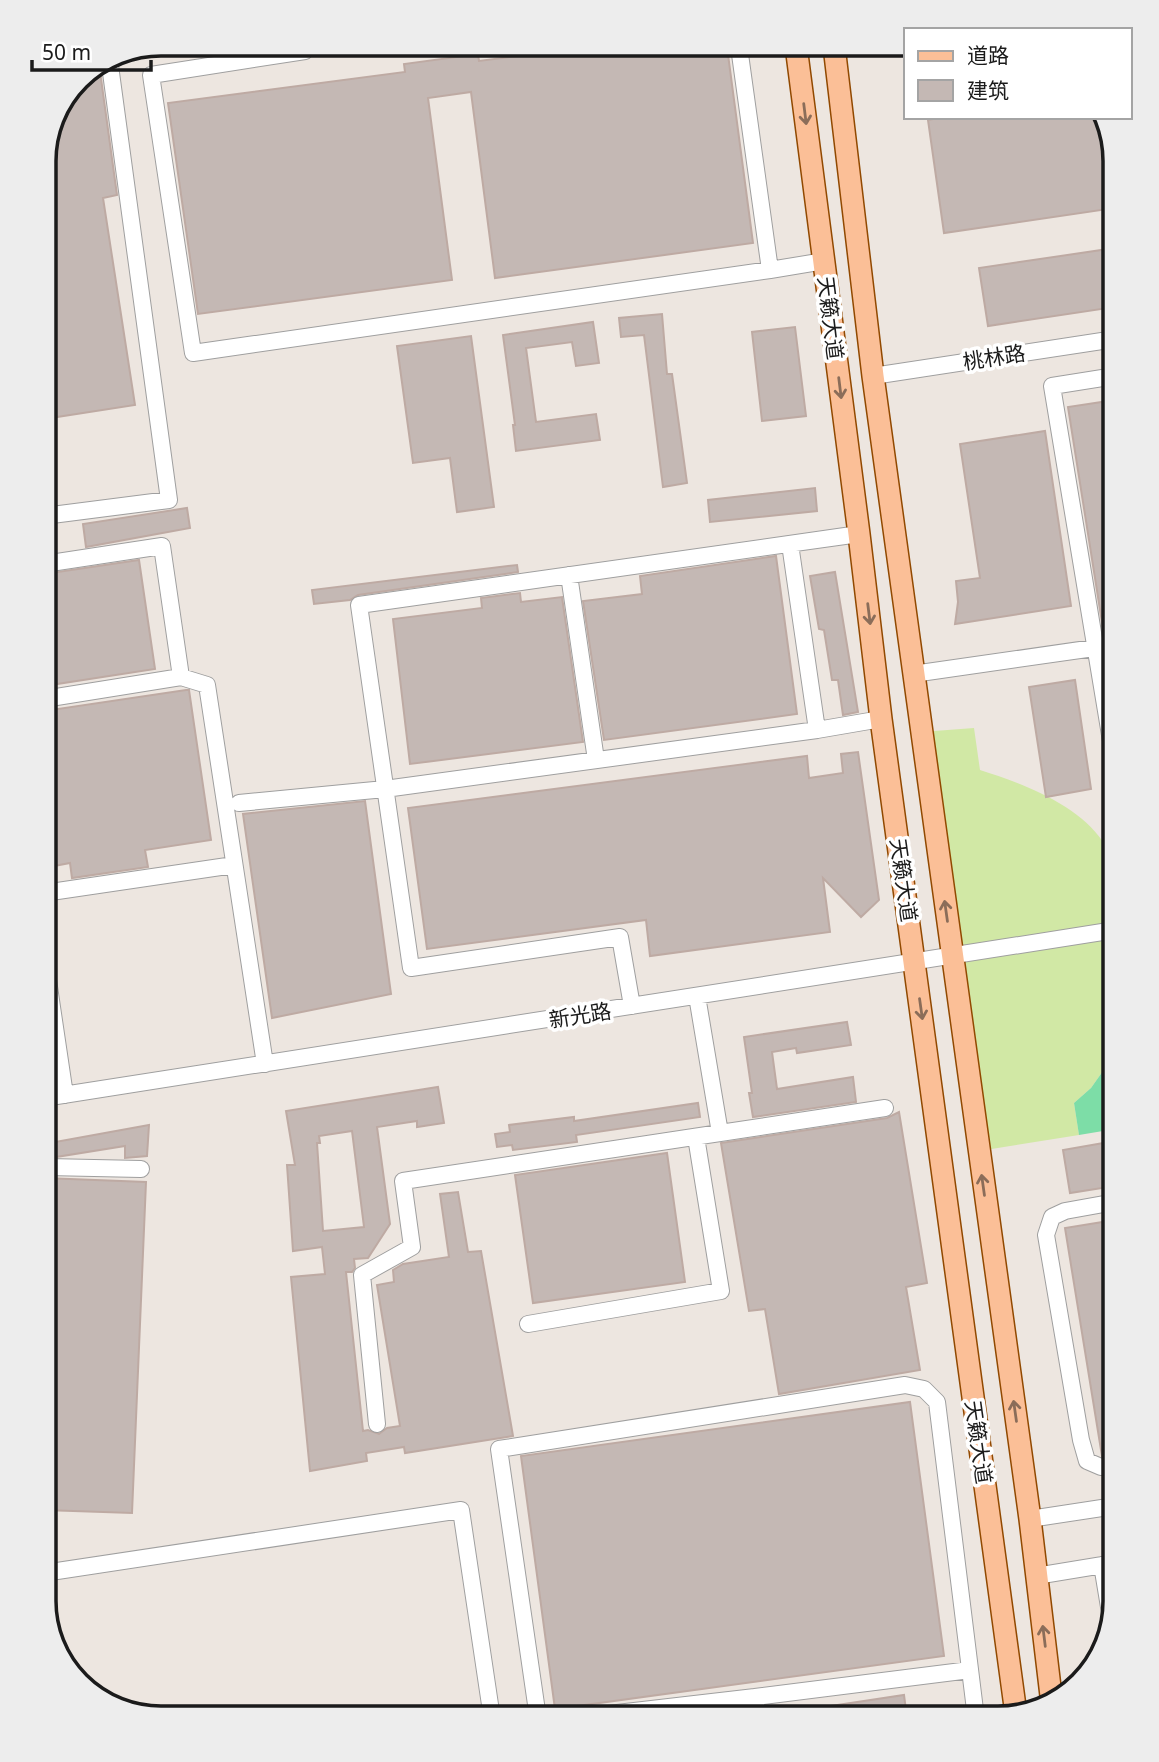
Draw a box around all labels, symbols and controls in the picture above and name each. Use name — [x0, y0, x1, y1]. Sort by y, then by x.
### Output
scale bar — [32, 28, 150, 72]
legend — [904, 28, 1131, 119]
text: 50 m — [42, 38, 91, 66]
text: 道路 — [967, 41, 1009, 69]
text: 建筑 — [967, 76, 1009, 104]
one-way arrow — [798, 102, 811, 125]
street label: 天籁大道 — [812, 275, 850, 361]
street label: 桃林路 — [961, 338, 1027, 376]
one-way arrow — [834, 376, 847, 399]
one-way arrow — [862, 602, 875, 624]
street label: 天籁大道 — [884, 836, 924, 924]
one-way arrow — [939, 901, 952, 923]
street label: 新光路 — [547, 996, 613, 1034]
one-way arrow — [915, 997, 928, 1020]
one-way arrow — [977, 1174, 990, 1197]
street label: 天籁大道 — [959, 1398, 999, 1486]
one-way arrow — [1008, 1400, 1021, 1423]
one-way arrow — [1037, 1625, 1050, 1648]

